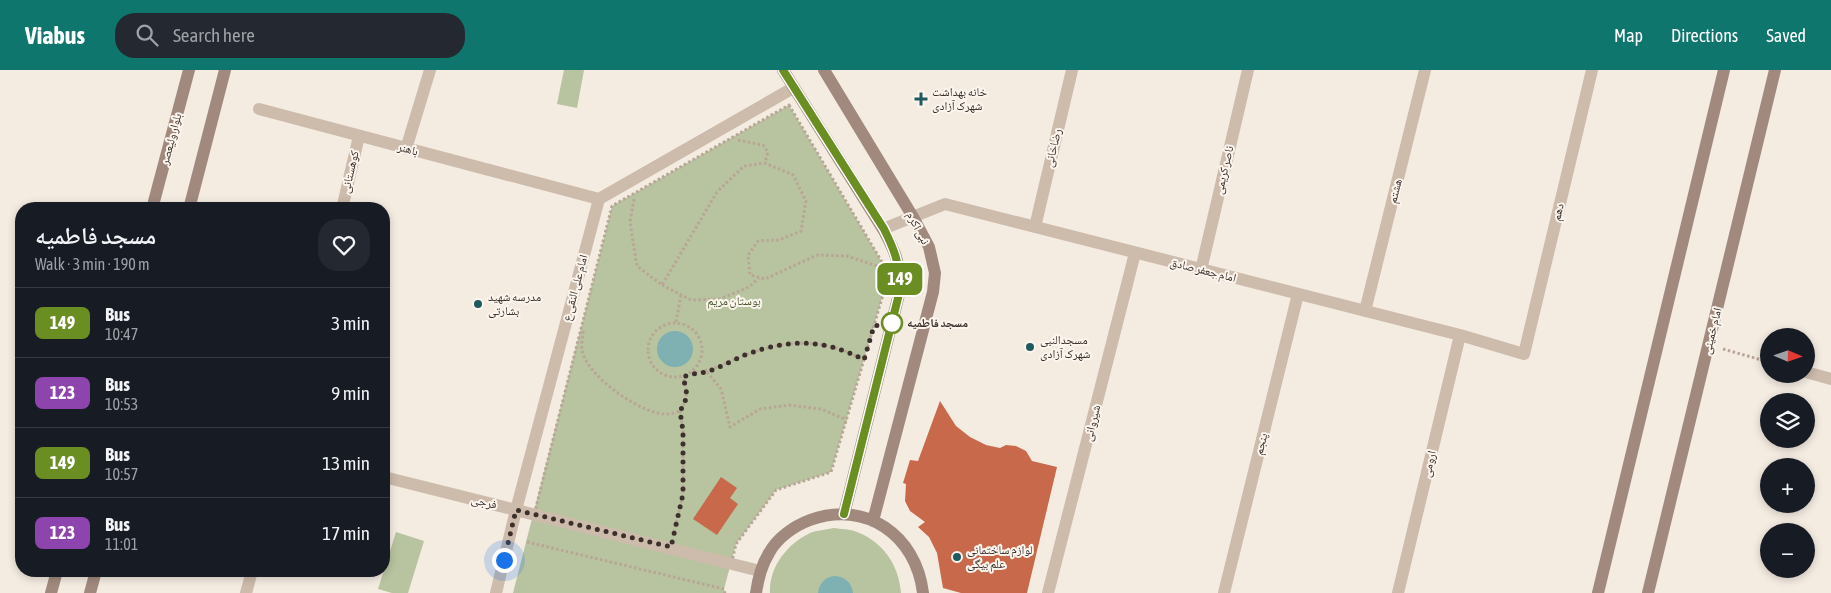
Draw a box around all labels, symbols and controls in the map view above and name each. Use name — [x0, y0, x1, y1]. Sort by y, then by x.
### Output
search box — [115, 13, 465, 58]
icon: search — [133, 21, 161, 49]
text: Viabus — [25, 22, 85, 49]
text: Search here — [173, 24, 255, 46]
text: Map — [1614, 25, 1643, 46]
text: Directions — [1671, 25, 1738, 46]
text: Saved — [1766, 25, 1806, 46]
place label: خانه بهداشت شهرک آزادی — [932, 85, 988, 113]
marker: خانه بهداشت شهرک آزادی — [914, 92, 928, 106]
street label: بلوار ولیعصر — [157, 112, 185, 167]
street label: رضاخانی — [1042, 127, 1064, 169]
street label: باهنر — [395, 139, 420, 159]
street label: ناصر کریمی — [1212, 144, 1237, 196]
street label: کوهستانی — [338, 149, 362, 195]
street label: هشتم — [1385, 177, 1406, 205]
street label: دهم — [1549, 202, 1568, 222]
street label: نبی اکرم — [903, 209, 932, 247]
button: heart — [318, 219, 370, 271]
text: مسجد فاطمیه — [35, 222, 156, 249]
street label: امام علی النقی ع — [559, 253, 592, 323]
text: Walk · 3 min · 190 m — [35, 255, 149, 273]
street label: امام جعفر صادق — [1168, 255, 1238, 286]
line badge: 149 — [871, 263, 929, 295]
text: 149 — [887, 268, 913, 289]
place label: مدرسه شهید بشارتی — [488, 290, 541, 318]
park label: بوستان مریم — [707, 294, 761, 309]
marker: مدرسه شهید بشارتی — [472, 298, 484, 310]
text: Bus — [105, 303, 130, 325]
street label: امام خمینی — [1699, 306, 1726, 356]
text: 149 — [50, 312, 75, 333]
text: 3 min — [331, 312, 370, 334]
marker: مسجد فاطمیه — [881, 312, 903, 334]
place label: مسجد فاطمیه — [907, 316, 968, 330]
text: 10:47 — [105, 325, 138, 343]
north arrow — [1760, 328, 1815, 382]
map controls — [1760, 328, 1815, 578]
place label: مسجدالنبی شهرک آزادی — [1040, 333, 1090, 361]
marker: مسجدالنبی شهرک آزادی — [1024, 341, 1036, 353]
text: Bus — [105, 373, 130, 395]
text: 123 — [50, 382, 75, 403]
text: 9 min — [331, 382, 370, 404]
button: layers — [1760, 393, 1815, 448]
text: 10:53 — [105, 395, 138, 413]
street label: شیروانی — [1081, 403, 1103, 443]
street label: پنجم — [1252, 431, 1272, 457]
text: Bus — [105, 443, 130, 465]
street label: ارومی — [1419, 449, 1439, 479]
text: 149 — [50, 452, 75, 473]
text: 13 min — [322, 452, 370, 474]
button: + — [1760, 458, 1815, 513]
text: 10:57 — [105, 465, 138, 483]
street label: فرجی — [470, 492, 498, 512]
text: Bus — [105, 513, 130, 535]
text: 123 — [50, 522, 75, 543]
text: 17 min — [322, 522, 370, 544]
button: − — [1760, 523, 1815, 578]
text: 11:01 — [105, 535, 138, 553]
place label: لوازم ساختمانی علم بیگی — [967, 543, 1033, 572]
your location — [492, 548, 517, 573]
marker: لوازم ساختمانی علم بیگی — [951, 551, 963, 563]

